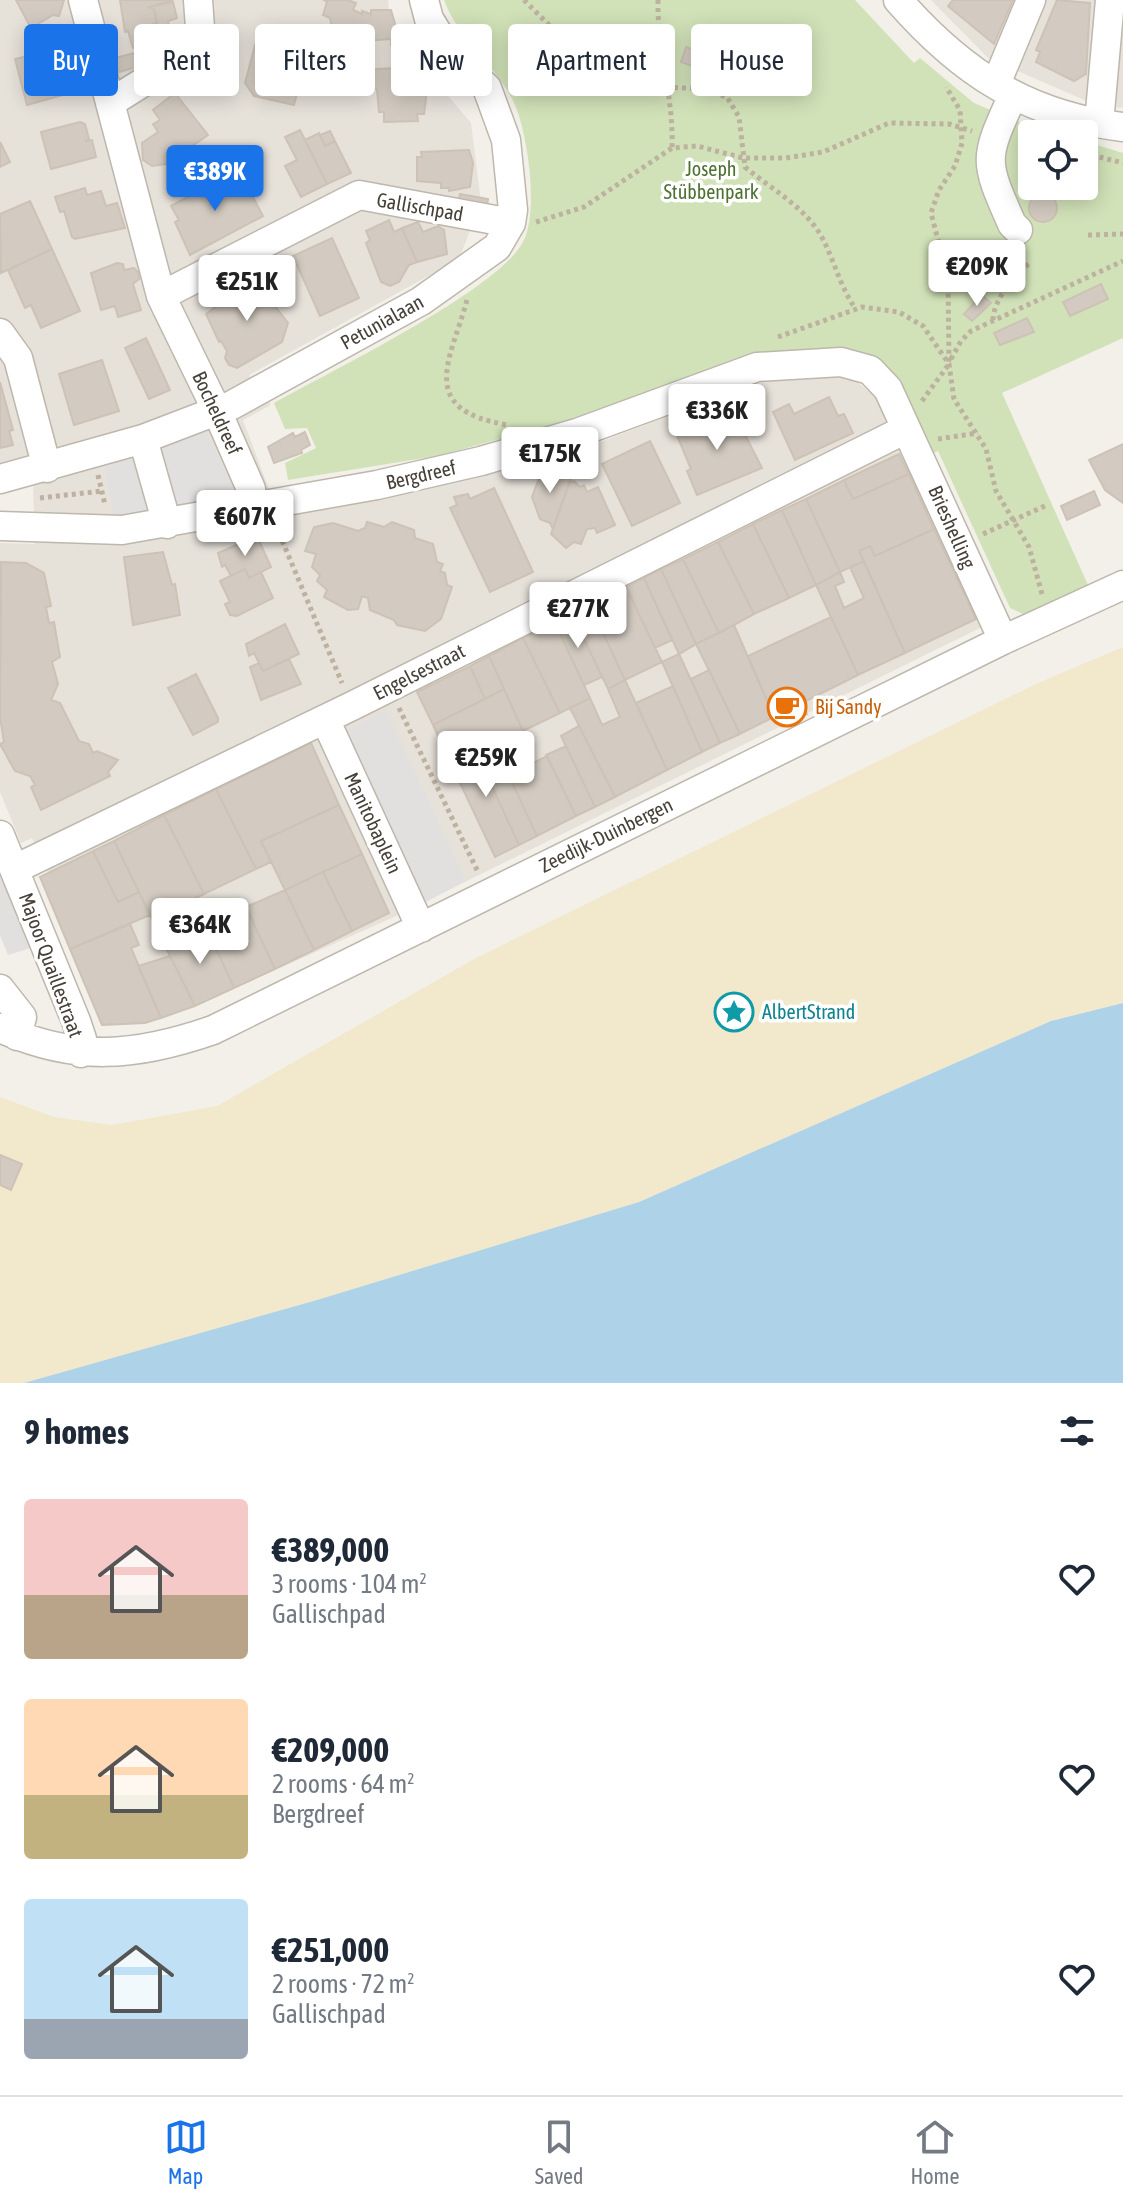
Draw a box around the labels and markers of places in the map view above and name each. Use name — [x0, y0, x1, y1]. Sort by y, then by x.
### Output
pin: €389K — [159, 145, 271, 213]
pin: €209K — [921, 240, 1033, 308]
pin: €251K — [191, 255, 303, 323]
pin: €336K — [661, 384, 773, 452]
pin: €175K — [494, 427, 606, 495]
pin: €607K — [189, 490, 301, 558]
pin: €277K — [522, 582, 634, 650]
cafe icon: Bij Sandy — [766, 686, 808, 728]
place label: Bij Sandy — [815, 695, 882, 718]
pin: €259K — [430, 731, 542, 799]
pin: €364K — [144, 898, 256, 966]
place icon: AlbertStrand — [713, 991, 755, 1033]
place label: AlbertStrand — [762, 1000, 855, 1023]

